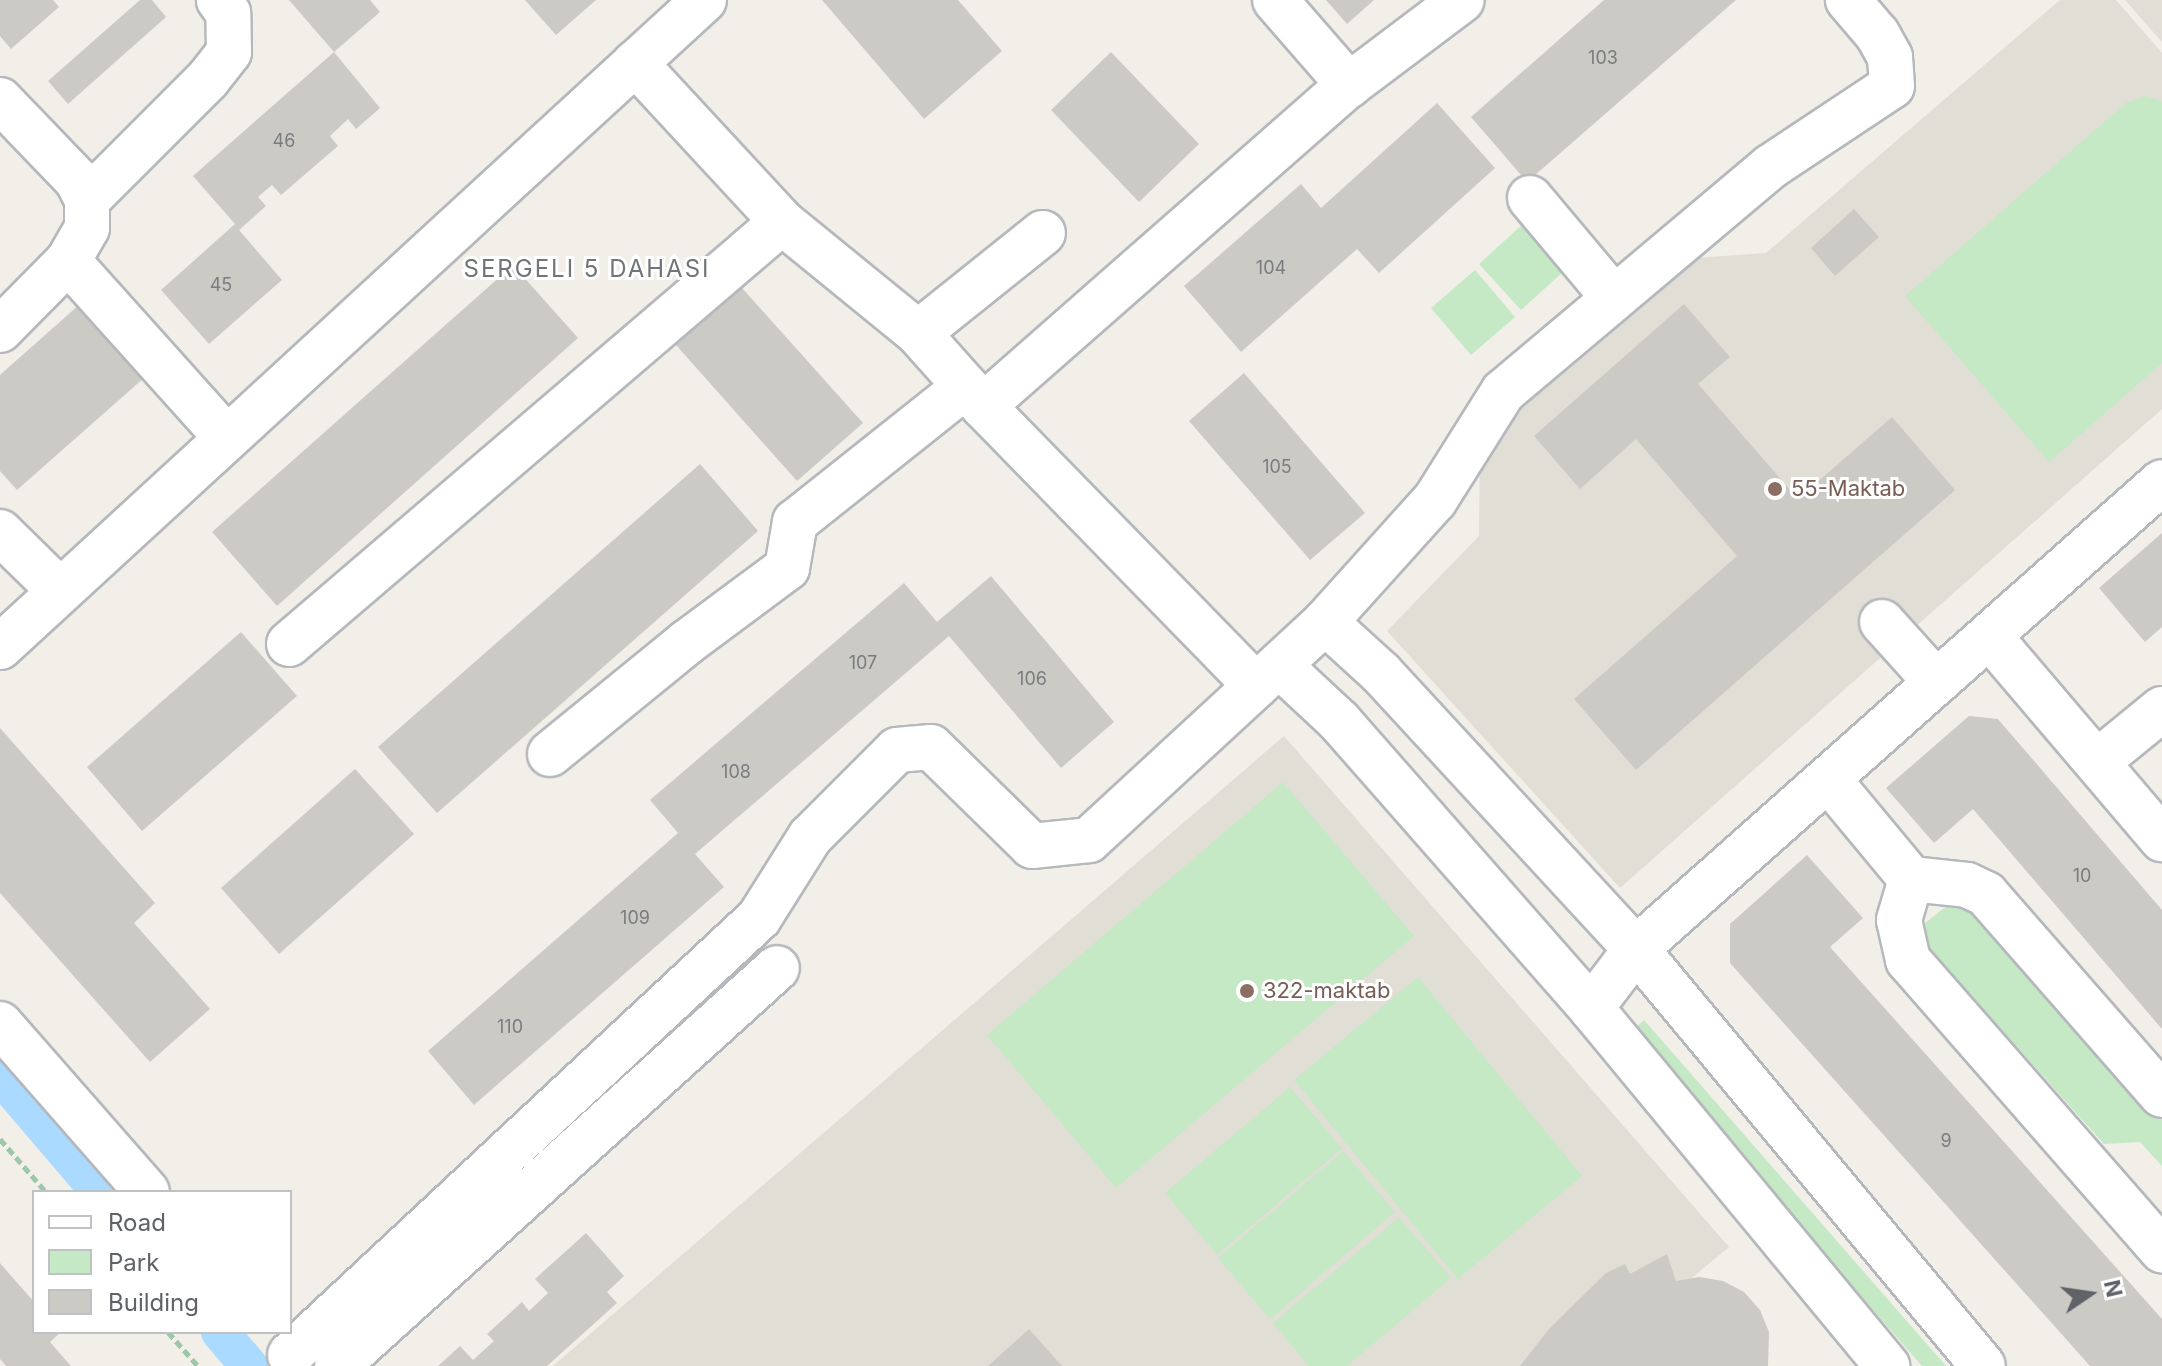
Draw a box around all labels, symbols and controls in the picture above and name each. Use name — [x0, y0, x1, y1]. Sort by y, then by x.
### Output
house number: 103 — [1588, 47, 1618, 69]
house number: 46 — [273, 130, 295, 152]
district label: SERGELI 5 DAHASI — [463, 255, 711, 283]
house number: 104 — [1256, 257, 1286, 279]
house number: 45 — [210, 274, 232, 296]
house number: 105 — [1262, 456, 1292, 478]
place label: 55-Maktab — [1791, 476, 1905, 502]
marker: 55-Maktab — [1766, 480, 1784, 498]
house number: 107 — [849, 652, 877, 674]
house number: 106 — [1017, 668, 1047, 690]
house number: 108 — [721, 761, 751, 783]
house number: 10 — [2073, 865, 2091, 887]
house number: 109 — [620, 907, 650, 929]
place label: 322-maktab — [1263, 978, 1390, 1004]
marker: 322-maktab — [1238, 982, 1256, 1000]
house number: 110 — [497, 1016, 523, 1038]
house number: 9 — [1940, 1130, 1952, 1152]
legend — [32, 1190, 292, 1334]
text: Road — [108, 1208, 166, 1237]
text: Park — [108, 1248, 159, 1277]
north arrow — [2050, 1254, 2130, 1334]
text: N — [2099, 1278, 2128, 1300]
text: Building — [108, 1288, 199, 1317]

